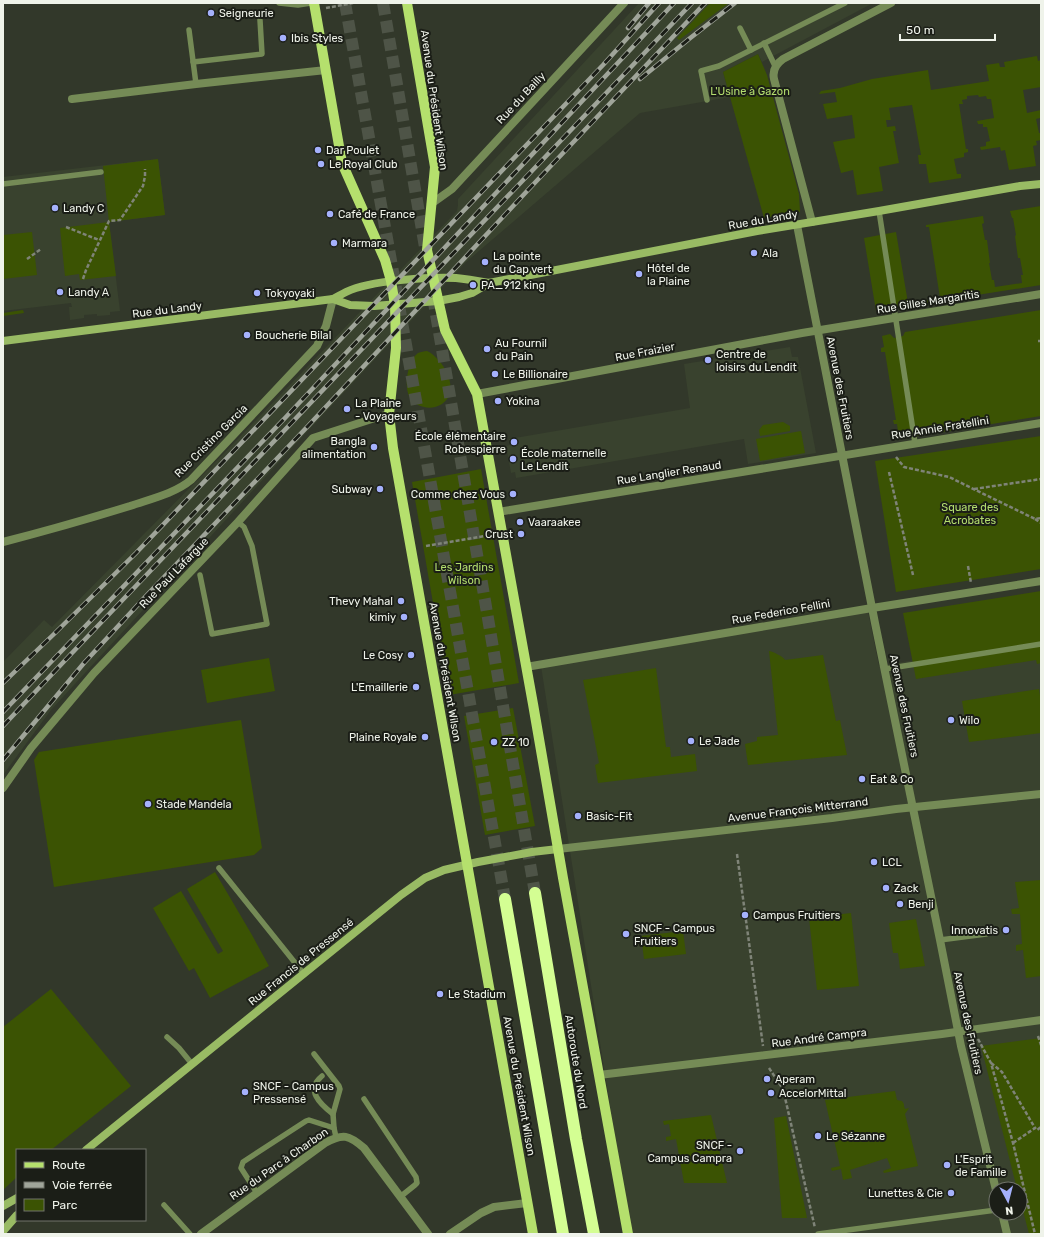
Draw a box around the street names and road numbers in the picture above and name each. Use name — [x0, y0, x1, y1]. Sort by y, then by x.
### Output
street label: Avenue du Président Wilson — [418, 29, 450, 171]
street label: Rue du Bailly — [494, 69, 548, 127]
street label: Rue du Landy — [727, 208, 799, 232]
street label: Rue Gilles Margaritis — [876, 287, 981, 317]
street label: Rue du Landy — [131, 299, 203, 321]
street label: Avenue des Fruitiers — [824, 335, 856, 441]
street label: Rue Fraizier — [614, 340, 677, 364]
street label: Rue Cristino Garcia — [172, 402, 250, 480]
street label: Rue Annie Fratellini — [890, 414, 990, 442]
street label: Rue Langlier Renaud — [616, 458, 722, 488]
street label: Rue Paul Lafargue — [137, 535, 211, 611]
street label: Rue Federico Fellini — [731, 597, 831, 627]
street label: Avenue du Président Wilson — [426, 601, 464, 743]
street label: Avenue des Fruitiers — [887, 653, 921, 759]
street label: Avenue François Mitterrand — [727, 795, 869, 825]
street label: Rue Francis de Pressensé — [246, 916, 356, 1008]
street label: Avenue des Fruitiers — [951, 970, 985, 1076]
street label: Autoroute du Nord — [562, 1014, 590, 1110]
street label: Avenue du Président Wilson — [500, 1015, 538, 1157]
street label: Rue André Campra — [771, 1026, 867, 1050]
street label: Rue du Parc à Charbon — [227, 1125, 331, 1203]

